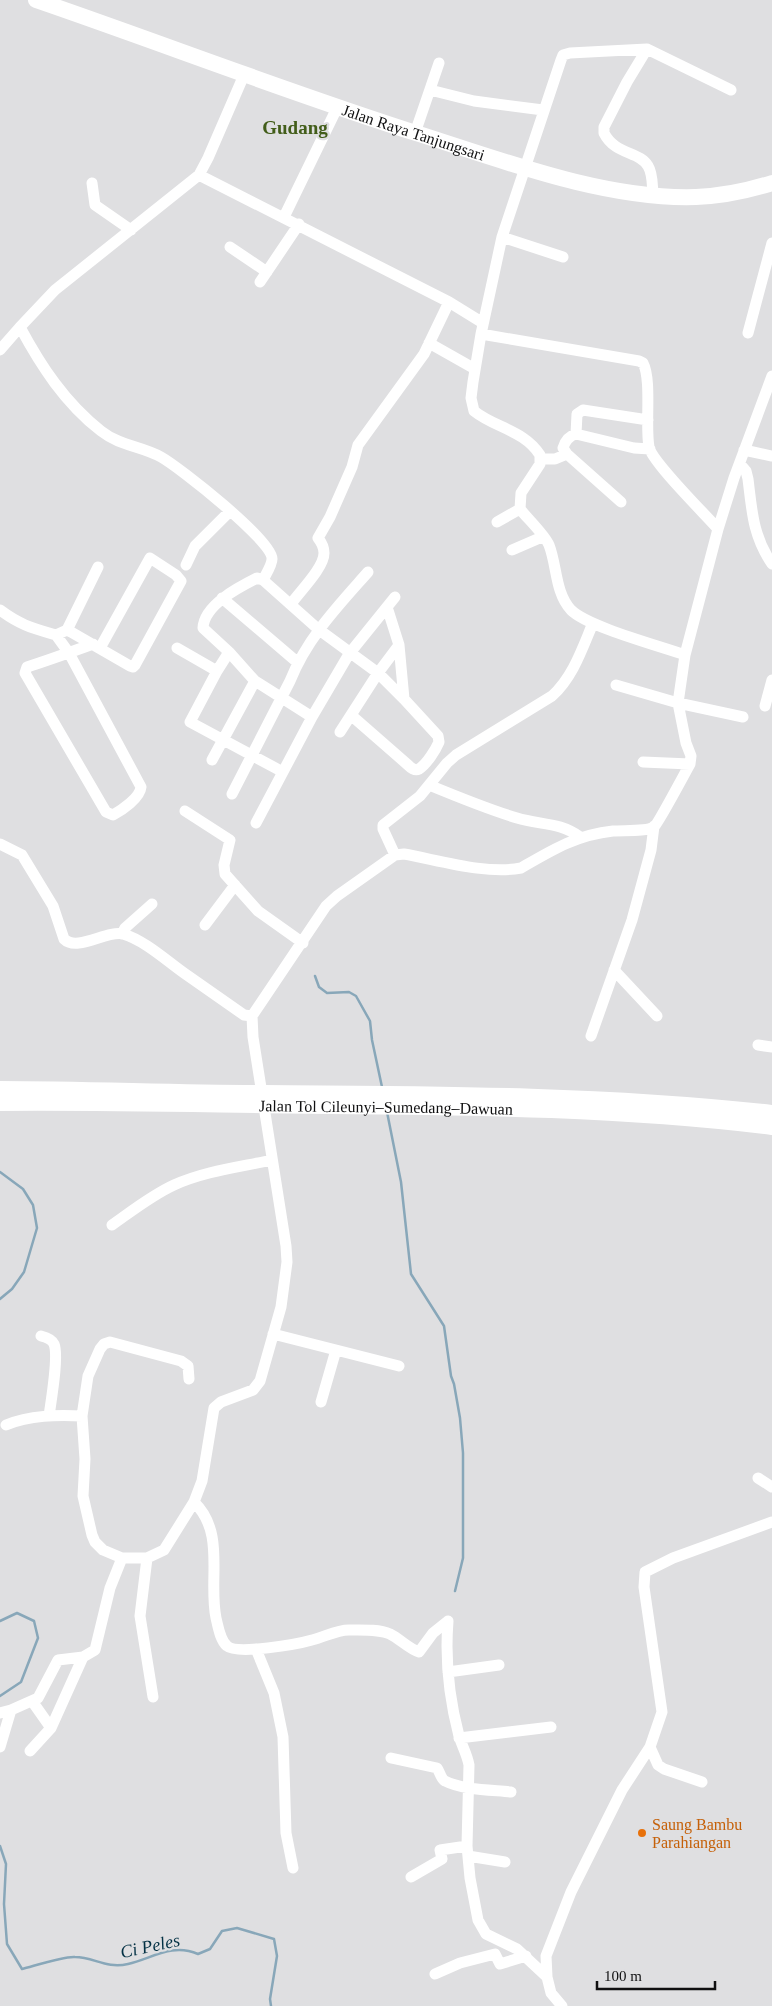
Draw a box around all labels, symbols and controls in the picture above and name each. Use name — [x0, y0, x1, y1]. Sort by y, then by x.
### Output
street label: Jalan Raya Tanjungsari — [340, 101, 487, 164]
district label: Gudang — [262, 117, 328, 138]
street label: Jalan Tol Cileunyi–Sumedang–Dawuan — [259, 1097, 513, 1117]
place label: Saung Bambu Parahiangan — [652, 1816, 742, 1852]
marker: Saung Bambu Parahiangan — [636, 1827, 648, 1839]
water label: Ci Peles — [118, 1930, 182, 1962]
scale bar — [597, 1958, 714, 1990]
text: 100 m — [604, 1968, 642, 1984]

